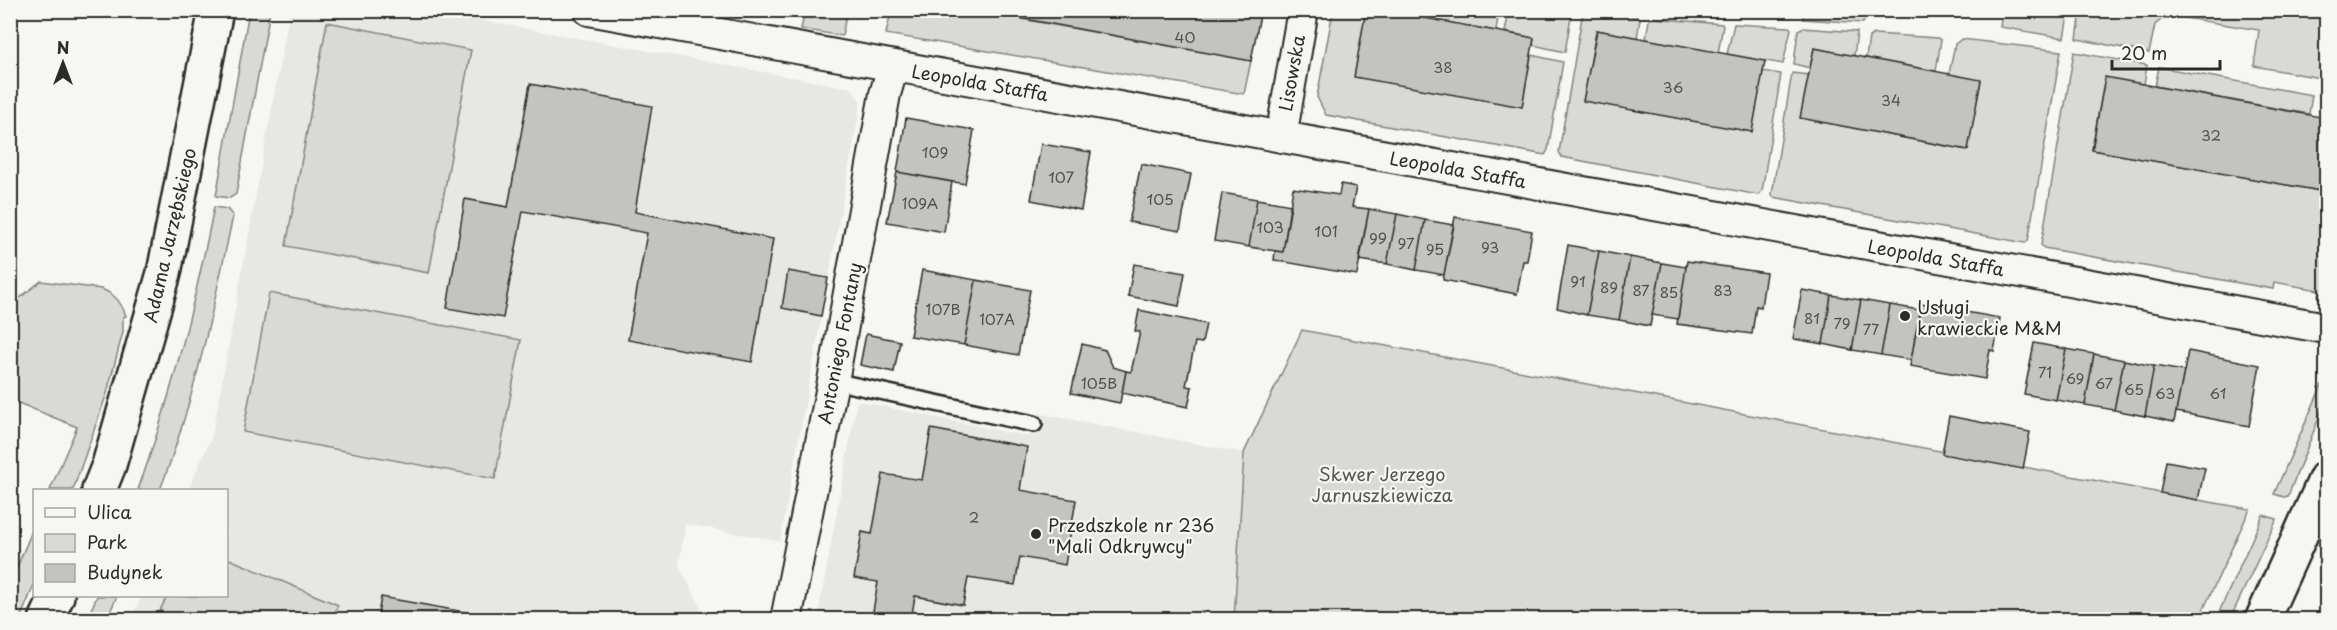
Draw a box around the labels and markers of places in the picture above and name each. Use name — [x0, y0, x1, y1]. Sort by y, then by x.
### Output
place label: Usługi krawieckie M&M — [1917, 293, 2062, 341]
marker: Usługi krawieckie M&M — [1898, 309, 1912, 323]
place label: Przedszkole nr 236 "Mali Odkrywcy" — [1048, 511, 1214, 559]
marker: Przedszkole nr 236 "Mali Odkrywcy" — [1029, 527, 1043, 541]

